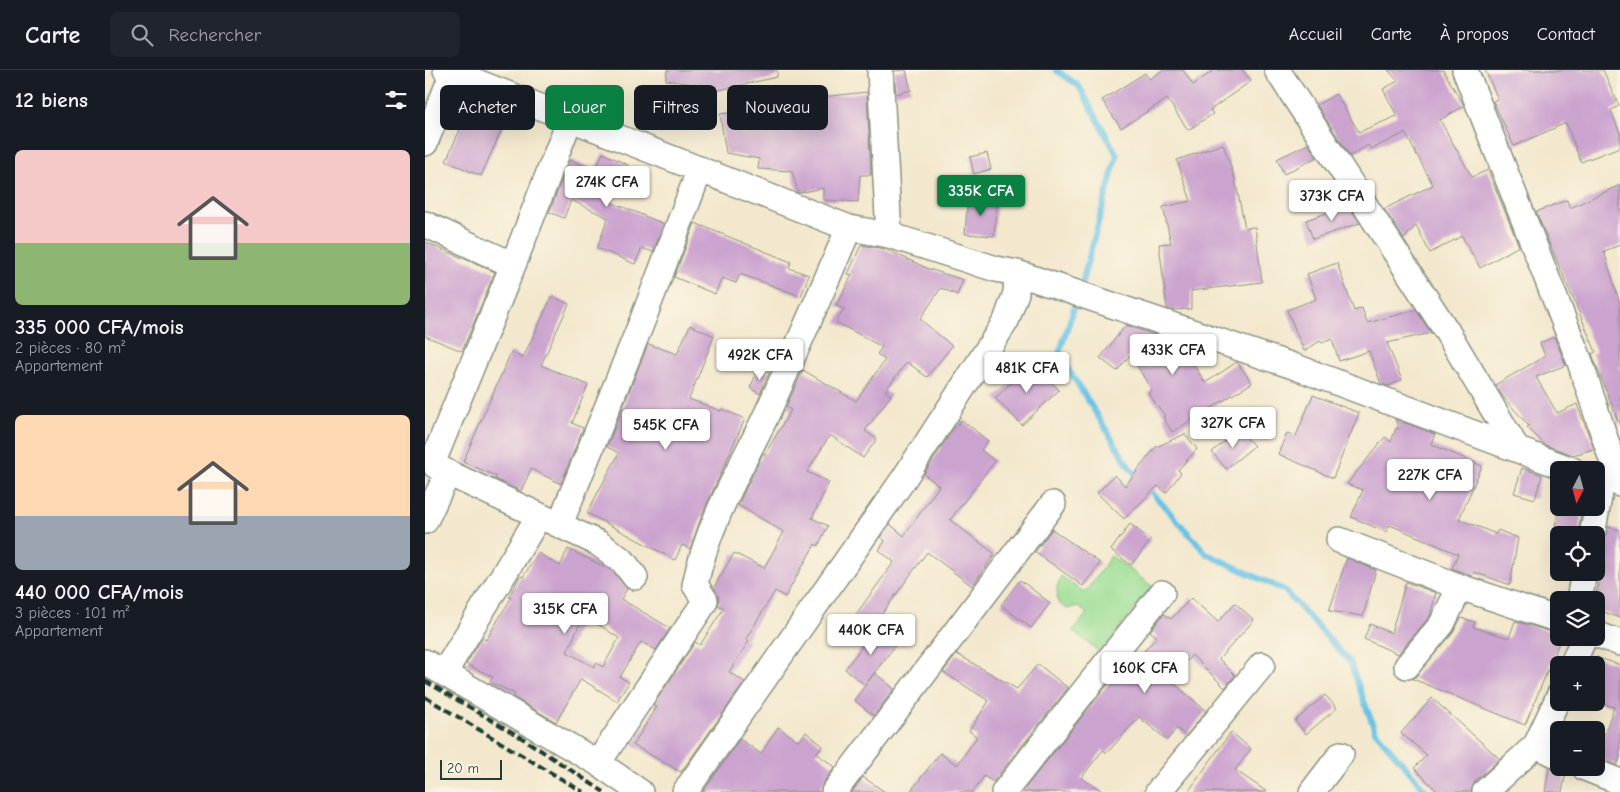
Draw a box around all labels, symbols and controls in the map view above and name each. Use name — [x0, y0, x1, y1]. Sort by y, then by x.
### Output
search box — [110, 12, 460, 57]
text: Carte — [25, 21, 80, 49]
icon: search — [128, 21, 156, 49]
text: Rechercher — [168, 24, 261, 46]
text: Accueil — [1289, 24, 1343, 45]
text: Carte — [1371, 24, 1412, 45]
text: À propos — [1440, 24, 1509, 45]
text: Contact — [1537, 24, 1595, 45]
chip: Acheter — [440, 85, 535, 130]
chip: Louer — [545, 85, 624, 130]
chip: Filtres — [634, 85, 717, 130]
chip: Nouveau — [727, 85, 828, 130]
icon: filters — [382, 86, 410, 114]
text: 12 biens — [15, 88, 88, 112]
pin: 274K CFA — [555, 166, 659, 208]
text: 274K CFA — [576, 173, 638, 191]
pin: 335K CFA — [929, 174, 1033, 217]
pin: 373K CFA — [1280, 180, 1384, 222]
text: 335K CFA — [948, 182, 1014, 200]
icon: home — [168, 183, 258, 273]
text: 373K CFA — [1300, 187, 1364, 205]
text: 335 000 CFA/mois — [15, 315, 184, 339]
pin: 433K CFA — [1121, 334, 1225, 376]
pin: 492K CFA — [708, 338, 812, 381]
text: 2 pièces · 80 m² — [15, 339, 125, 357]
text: 433K CFA — [1141, 341, 1205, 359]
text: 492K CFA — [727, 346, 793, 364]
pin: 481K CFA — [975, 352, 1079, 394]
text: Appartement — [15, 357, 103, 375]
text: 481K CFA — [995, 359, 1059, 377]
pin: 327K CFA — [1181, 406, 1285, 449]
pin: 545K CFA — [614, 408, 718, 451]
text: 327K CFA — [1201, 414, 1265, 432]
text: 545K CFA — [633, 416, 699, 434]
icon: home — [168, 448, 258, 538]
pin: 227K CFA — [1378, 458, 1482, 501]
north arrow — [1550, 461, 1605, 516]
map controls — [1550, 461, 1605, 776]
text: 227K CFA — [1398, 466, 1462, 484]
button: locate — [1550, 526, 1605, 581]
text: 440 000 CFA/mois — [15, 580, 184, 604]
button: layers — [1550, 591, 1605, 646]
pin: 315K CFA — [513, 592, 617, 635]
text: 315K CFA — [533, 600, 597, 618]
text: 3 pièces · 101 m² — [15, 604, 129, 622]
pin: 440K CFA — [819, 614, 923, 656]
text: 440K CFA — [838, 621, 904, 639]
text: Appartement — [15, 622, 103, 640]
pin: 160K CFA — [1093, 652, 1197, 694]
button: + — [1550, 656, 1605, 711]
text: 160K CFA — [1112, 659, 1178, 677]
button: − — [1550, 721, 1605, 776]
scale bar — [440, 757, 503, 780]
text: 20 m — [447, 760, 479, 777]

